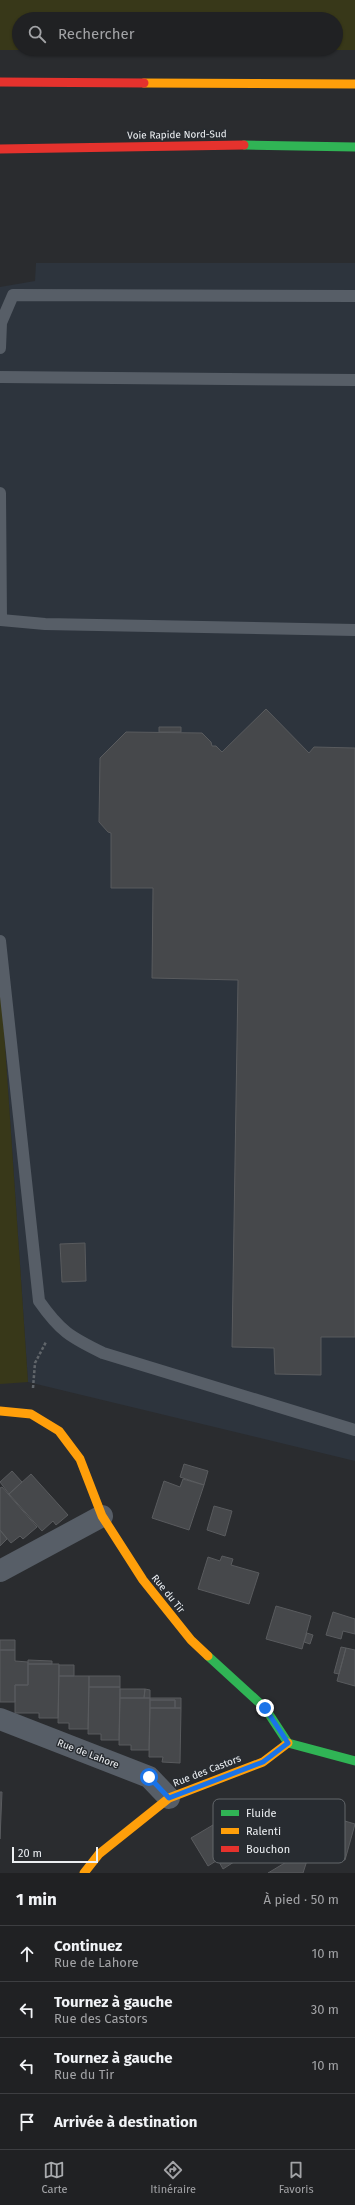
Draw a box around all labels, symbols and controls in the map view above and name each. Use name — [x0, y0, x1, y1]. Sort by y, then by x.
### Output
search box — [12, 12, 343, 56]
icon: search — [26, 23, 48, 45]
text: Rechercher — [58, 25, 134, 43]
street label: Voie Rapide Nord-Sud — [127, 128, 227, 142]
street label: Rue du Tir — [149, 1572, 187, 1616]
route end — [256, 1699, 274, 1717]
street label: Rue de Lahore — [55, 1737, 121, 1771]
street label: Rue des Castors — [171, 1752, 243, 1789]
route start — [140, 1768, 158, 1786]
legend — [213, 1799, 345, 1863]
text: Fluide — [246, 1807, 277, 1820]
text: Ralenti — [246, 1825, 281, 1838]
text: Bouchon — [246, 1843, 290, 1856]
scale bar — [12, 1845, 98, 1864]
text: 20 m — [18, 1847, 42, 1860]
text: 1 min — [16, 1889, 57, 1910]
text: À pied · 50 m — [263, 1892, 339, 1907]
text: Continuez — [54, 1937, 122, 1955]
icon: ahead — [16, 1943, 38, 1965]
text: 10 m — [312, 1946, 339, 1961]
text: Rue de Lahore — [54, 1955, 139, 1970]
text: Tournez à gauche — [54, 1993, 173, 2011]
icon: left — [16, 1999, 38, 2021]
text: 30 m — [311, 2002, 339, 2017]
text: Rue des Castors — [54, 2011, 147, 2026]
text: Tournez à gauche — [54, 2049, 173, 2067]
icon: left — [16, 2055, 38, 2077]
text: 10 m — [312, 2058, 339, 2073]
text: Rue du Tir — [54, 2067, 114, 2082]
icon: arrive — [16, 2111, 38, 2133]
text: Arrivée à destination — [54, 2113, 197, 2131]
tab: Carte — [41, 2159, 68, 2196]
tab: Itinéraire — [150, 2159, 196, 2196]
tab: Favoris — [279, 2159, 314, 2196]

